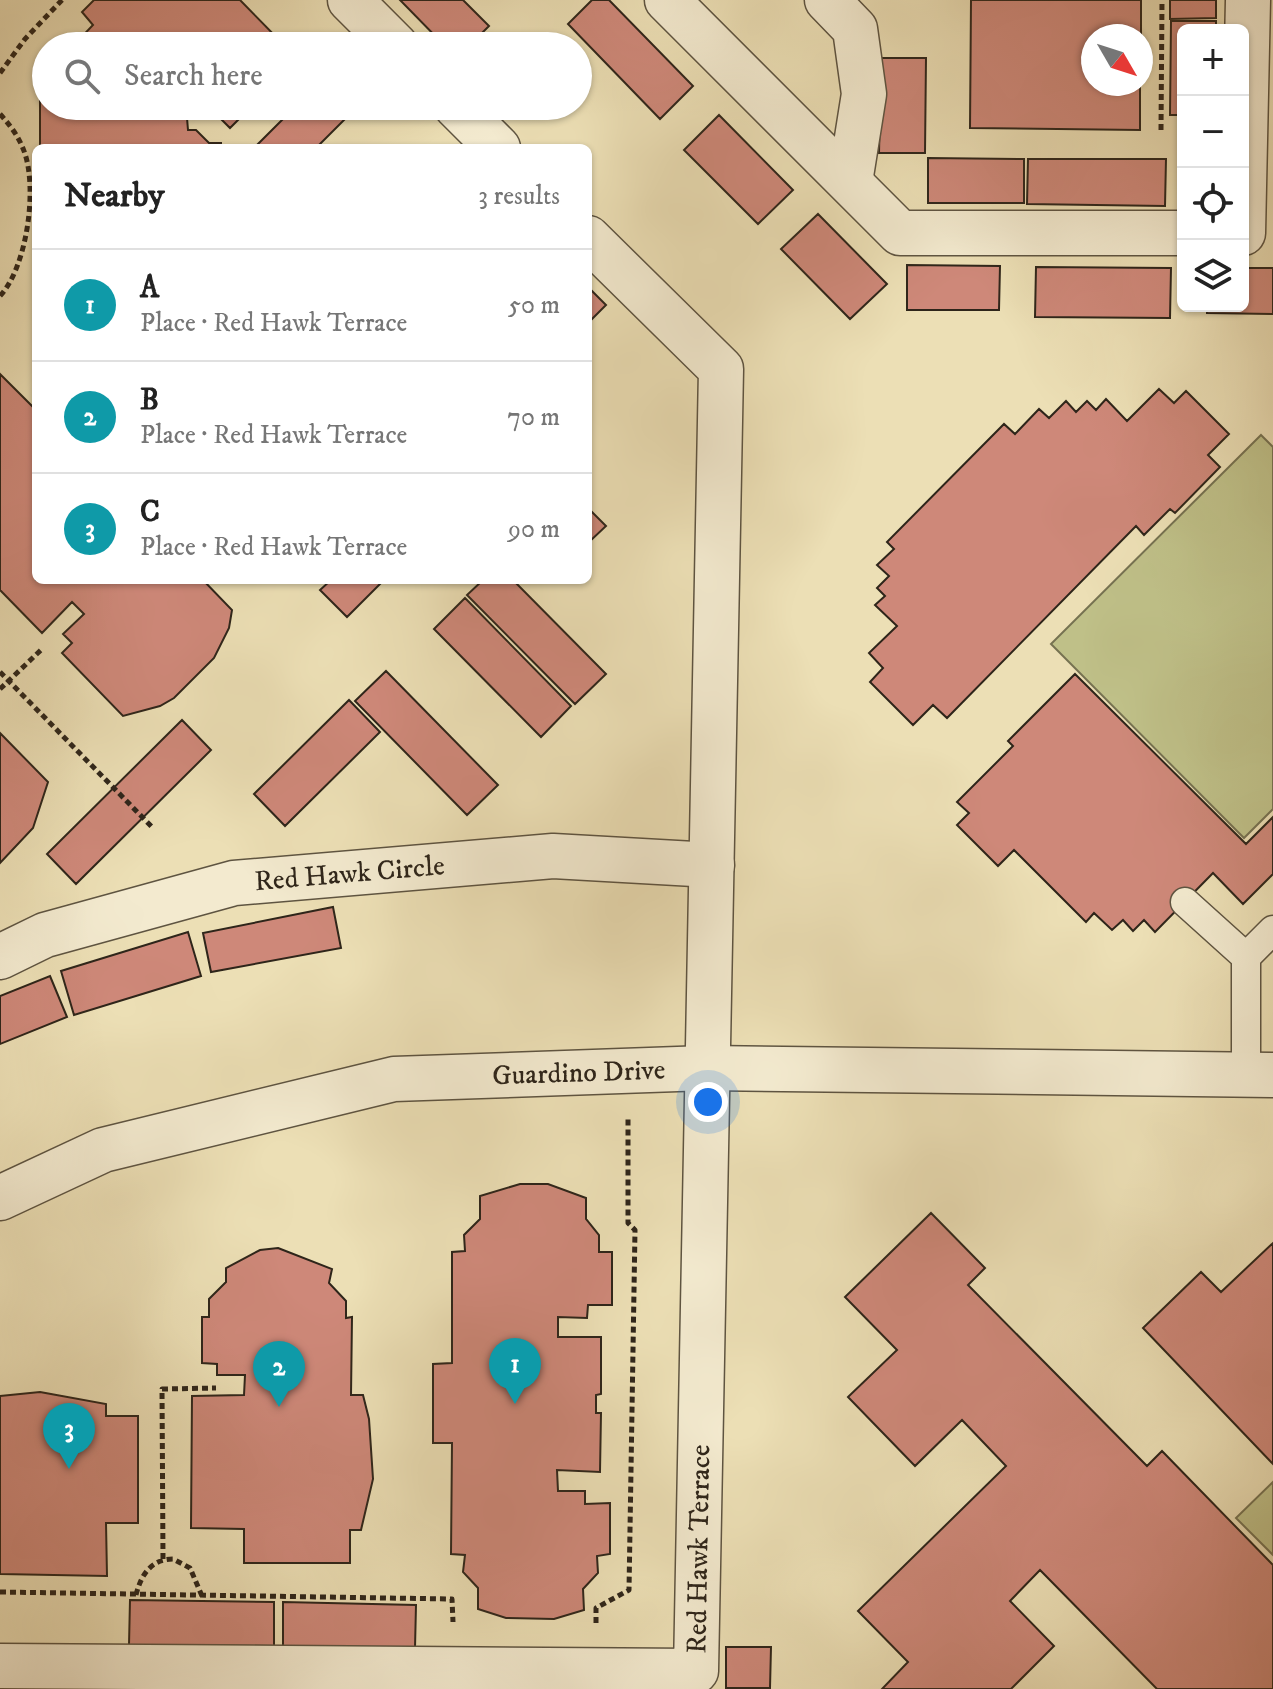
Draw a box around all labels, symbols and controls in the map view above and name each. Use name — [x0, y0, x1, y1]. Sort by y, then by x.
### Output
north arrow — [1081, 24, 1153, 96]
map controls — [1177, 24, 1249, 312]
button: + — [1177, 24, 1249, 96]
search box — [32, 32, 592, 120]
icon: search — [60, 54, 104, 98]
text: Search here — [124, 58, 263, 95]
button: − — [1177, 96, 1249, 168]
button: locate — [1177, 168, 1249, 240]
text: Nearby — [64, 175, 165, 217]
text: 3 results — [478, 180, 560, 213]
button: layers — [1177, 240, 1249, 312]
text: A — [140, 270, 159, 307]
text: 1 — [85, 289, 95, 322]
text: 50 m — [508, 289, 560, 322]
text: Place · Red Hawk Terrace — [140, 307, 407, 340]
text: B — [140, 382, 159, 419]
text: 2 — [84, 401, 96, 434]
text: 70 m — [507, 401, 560, 434]
text: Place · Red Hawk Terrace — [140, 419, 407, 452]
text: C — [140, 494, 160, 531]
text: 3 — [85, 513, 95, 546]
text: 90 m — [508, 513, 560, 546]
text: Place · Red Hawk Terrace — [140, 531, 407, 564]
street label: Red Hawk Circle — [253, 848, 446, 899]
street label: Guardino Drive — [492, 1052, 666, 1093]
your location — [688, 1082, 728, 1122]
pin: 1 — [489, 1338, 541, 1404]
pin: 2 — [253, 1341, 305, 1407]
pin: 3 — [43, 1403, 95, 1469]
street label: Red Hawk Terrace — [679, 1444, 718, 1654]

